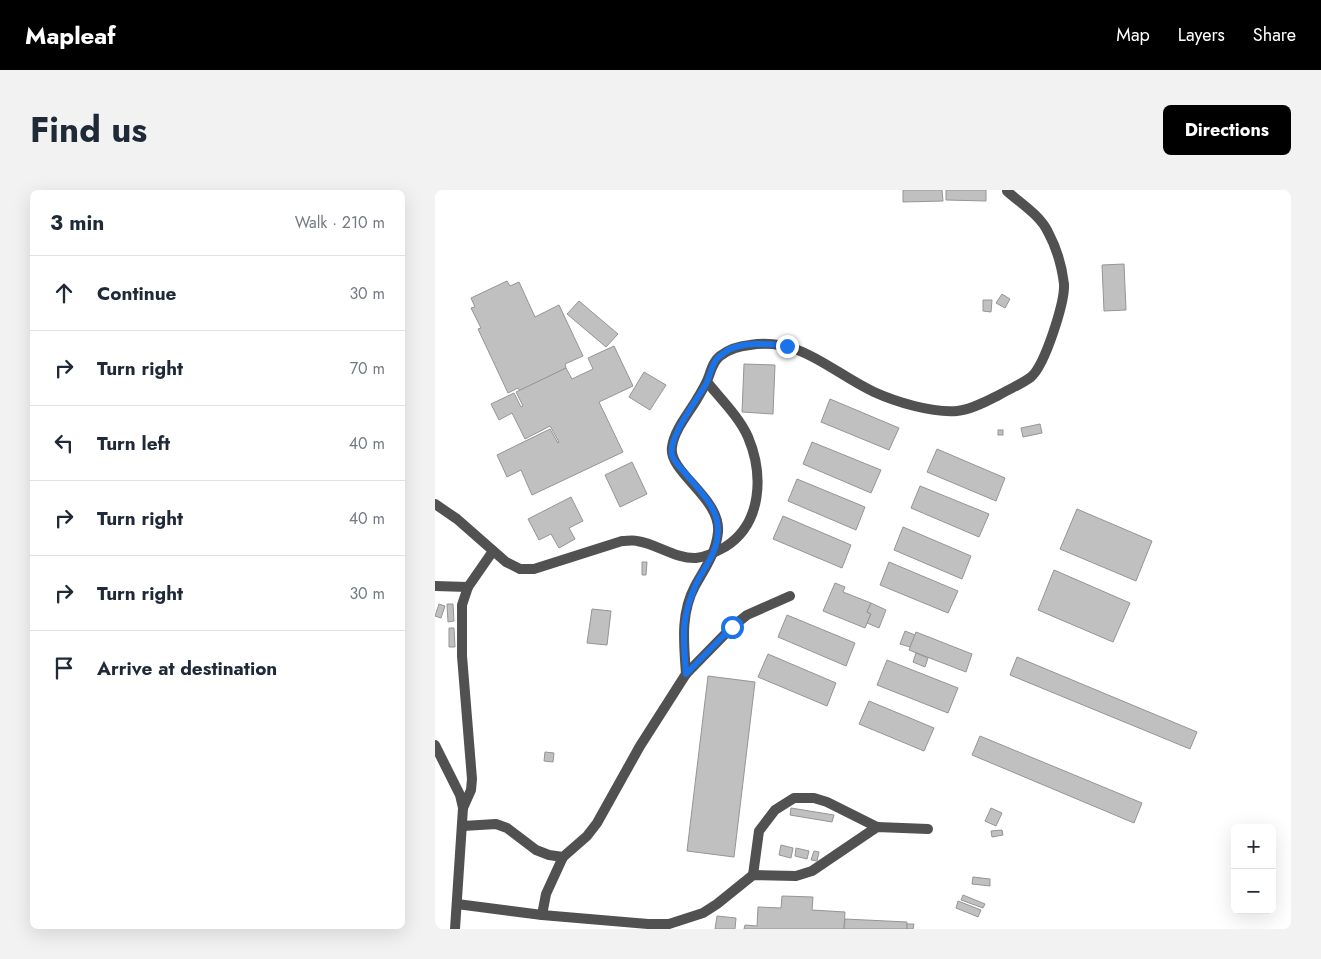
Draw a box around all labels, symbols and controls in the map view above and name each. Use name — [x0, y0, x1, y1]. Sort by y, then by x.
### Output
text: Mapleaf — [25, 18, 116, 53]
text: Map — [1116, 22, 1150, 48]
text: Layers — [1178, 22, 1225, 48]
text: Share — [1253, 22, 1296, 48]
text: Find us — [30, 105, 147, 155]
button: Directions — [1163, 105, 1291, 155]
text: 3 min — [50, 208, 104, 238]
text: Walk · 210 m — [295, 211, 385, 234]
icon: ahead — [50, 279, 78, 307]
text: Continue — [97, 280, 176, 307]
text: 30 m — [349, 282, 385, 305]
route end — [776, 335, 799, 358]
icon: right — [50, 354, 78, 382]
text: Turn right — [97, 355, 183, 382]
text: 70 m — [350, 357, 385, 380]
icon: left — [50, 429, 78, 457]
text: Turn left — [97, 430, 170, 457]
text: 40 m — [349, 432, 385, 455]
icon: right — [50, 504, 78, 532]
text: Turn right — [97, 505, 183, 532]
text: 40 m — [349, 507, 385, 530]
icon: right — [50, 579, 78, 607]
text: Turn right — [97, 580, 183, 607]
text: 30 m — [349, 582, 385, 605]
route start — [721, 616, 744, 639]
icon: arrive — [50, 654, 78, 682]
text: Arrive at destination — [97, 655, 277, 682]
map controls — [1231, 824, 1276, 914]
button: + — [1231, 824, 1276, 869]
button: − — [1231, 869, 1276, 914]

